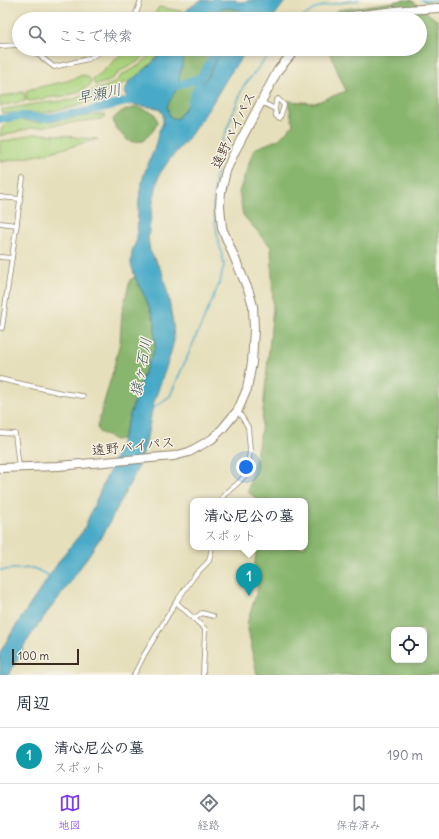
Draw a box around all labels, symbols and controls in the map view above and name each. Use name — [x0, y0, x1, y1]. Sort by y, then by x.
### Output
search box — [12, 12, 427, 56]
icon: search — [26, 23, 48, 45]
text: ここで検索 — [58, 26, 133, 45]
water label: 早瀬川 — [75, 80, 123, 107]
street label: 遠野バイパス — [207, 88, 259, 172]
water label: 猿ヶ石川 — [125, 336, 156, 398]
street label: 遠野バイパス — [90, 433, 176, 459]
your location — [236, 457, 256, 477]
popup — [190, 498, 308, 550]
text: 清心尼公の墓 — [204, 506, 294, 525]
text: スポット — [204, 527, 256, 544]
pin: 1 — [236, 563, 262, 596]
map controls — [391, 627, 427, 663]
button: locate — [391, 627, 427, 663]
scale bar — [12, 647, 79, 666]
text: 100 m — [18, 649, 49, 663]
text: 周辺 — [16, 692, 50, 714]
text: 清心尼公の墓 — [54, 738, 144, 757]
text: 1 — [26, 747, 32, 764]
text: 190 m — [387, 747, 423, 764]
text: スポット — [54, 759, 106, 776]
tab: 地図 — [59, 792, 81, 832]
tab: 経路 — [198, 792, 220, 832]
tab: 保存済み — [337, 792, 381, 832]

